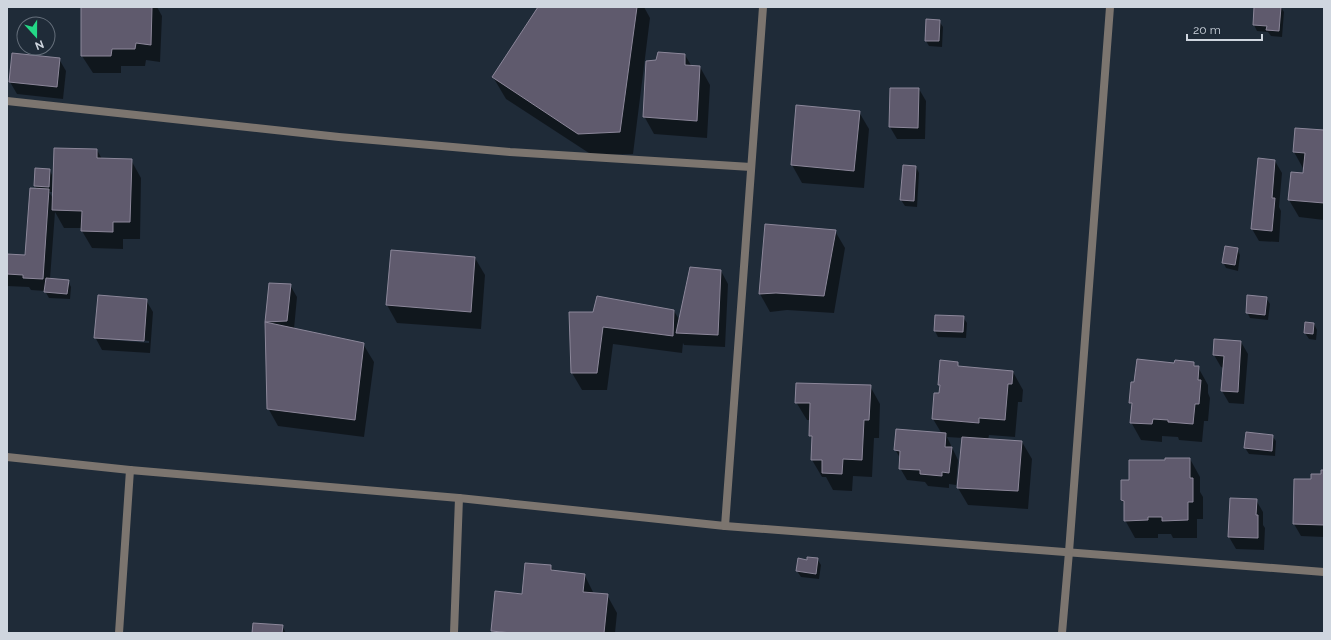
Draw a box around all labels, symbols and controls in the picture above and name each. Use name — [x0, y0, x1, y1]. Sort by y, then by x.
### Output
north arrow — [16, 16, 56, 56]
scale bar — [1187, 16, 1262, 42]
text: 20 m — [1193, 23, 1221, 37]
text: N — [33, 37, 46, 52]

